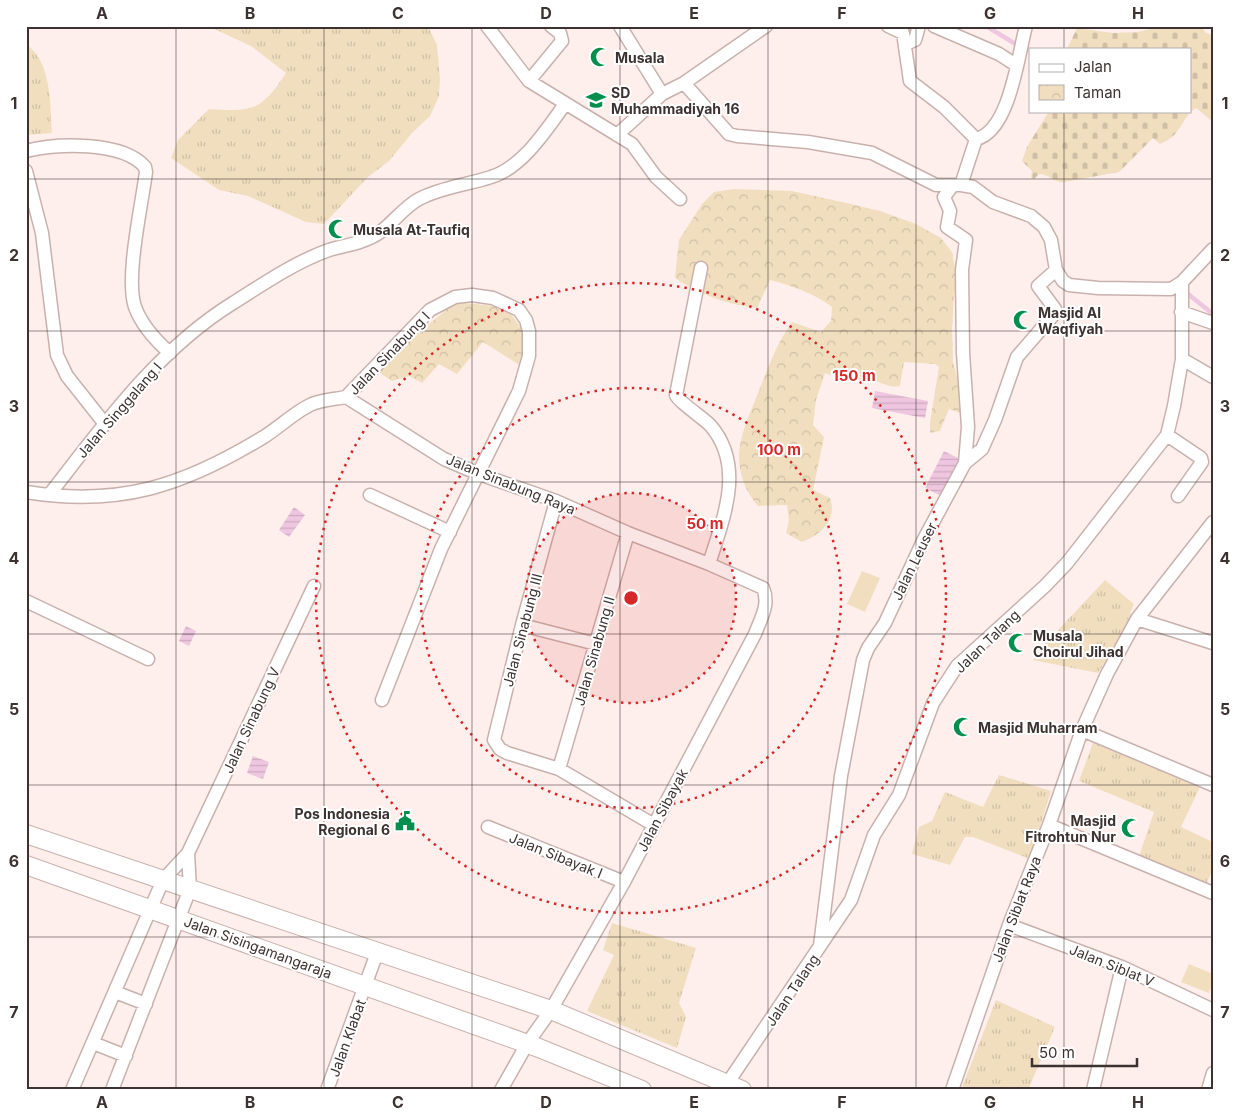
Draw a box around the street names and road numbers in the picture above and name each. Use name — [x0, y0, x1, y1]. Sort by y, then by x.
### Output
street label: Jalan Sinabung I — [345, 308, 433, 398]
street label: Jalan Singgalang I — [73, 359, 165, 461]
street label: Jalan Sinabung Raya — [444, 450, 578, 518]
street label: Jalan Leuser — [888, 519, 940, 603]
street label: Jalan Sinabung III — [499, 571, 545, 689]
street label: Jalan Sinabung II — [570, 594, 618, 708]
street label: Jalan Talang — [951, 606, 1023, 676]
street label: Jalan Sinabung V — [219, 664, 283, 776]
street label: Jalan Sibayak — [633, 765, 691, 854]
street label: Jalan Sibayak I — [507, 829, 605, 881]
street label: Jalan Siblat Raya — [988, 854, 1044, 964]
street label: Jalan Sisingamangaraja — [182, 912, 334, 982]
street label: Jalan Siblat V — [1067, 940, 1157, 990]
street label: Jalan Talang — [762, 951, 822, 1029]
street label: Jalan Klabat — [325, 997, 369, 1079]

